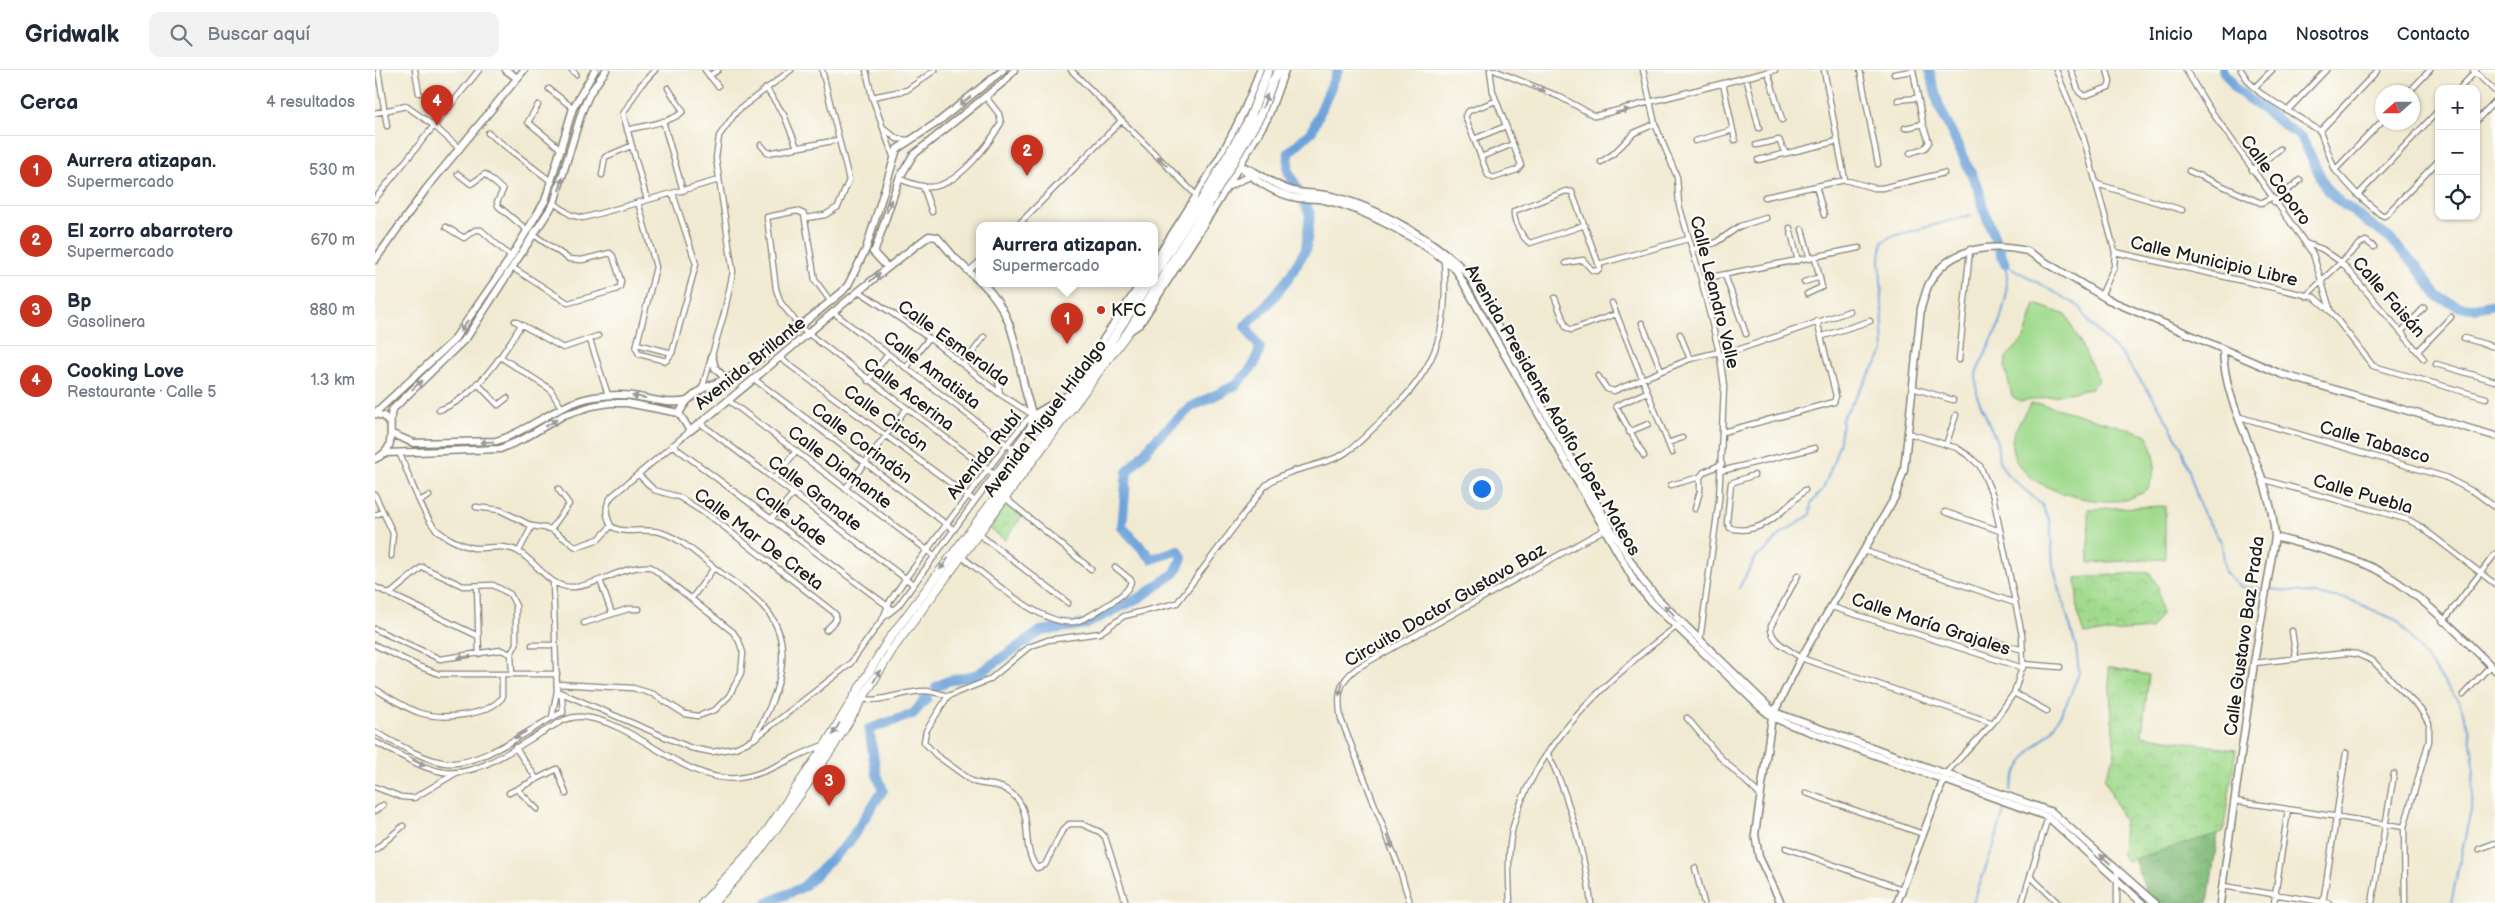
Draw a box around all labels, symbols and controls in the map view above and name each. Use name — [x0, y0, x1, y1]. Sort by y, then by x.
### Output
search box — [149, 12, 499, 57]
text: Gridwalk — [25, 20, 119, 49]
icon: search — [167, 21, 195, 49]
text: Buscar aquí — [207, 23, 310, 46]
text: Inicio — [2149, 24, 2193, 45]
text: Mapa — [2221, 24, 2267, 45]
text: Nosotros — [2295, 24, 2369, 45]
text: Contacto — [2397, 24, 2470, 45]
pin: 4 — [421, 85, 453, 126]
one-way arrow — [1532, 85, 1547, 93]
north arrow — [2375, 85, 2420, 130]
map controls — [2435, 85, 2480, 220]
button: + — [2435, 85, 2480, 130]
text: Cerca — [20, 90, 78, 115]
text: 4 resultados — [266, 93, 355, 112]
one-way arrow — [1262, 94, 1269, 109]
one-way arrow — [959, 95, 972, 106]
one-way arrow — [1615, 107, 1630, 115]
button: − — [2435, 130, 2480, 175]
street label: Calle Coporo — [2236, 131, 2315, 230]
pin: 2 — [1011, 135, 1043, 176]
text: Aurrera atizapan. — [67, 150, 216, 173]
one-way arrow — [1156, 155, 1168, 167]
text: 1 — [33, 161, 39, 180]
text: 530 m — [309, 161, 355, 180]
text: Supermercado — [67, 173, 174, 192]
button: locate — [2435, 175, 2480, 220]
one-way arrow — [557, 176, 565, 191]
one-way arrow — [886, 198, 894, 213]
street label: Calle Leandro Valle — [1685, 214, 1744, 371]
text: El zorro abarrotero — [67, 220, 233, 243]
popup — [976, 222, 1158, 287]
text: 2 — [31, 231, 41, 250]
text: 670 m — [310, 231, 355, 250]
street label: Calle Municipio Libre — [2128, 232, 2300, 291]
text: Aurrera atizapan. — [992, 234, 1142, 257]
text: Supermercado — [67, 243, 174, 262]
street label: Calle Faisán — [2348, 253, 2429, 342]
text: Supermercado — [992, 257, 1100, 276]
street label: Avenida Presidente Adolfo López Mateos — [1460, 261, 1645, 560]
one-way arrow — [869, 271, 881, 283]
text: Bp — [67, 290, 91, 313]
street label: Calle Esmeralda — [894, 296, 1014, 391]
place label: KFC — [1111, 300, 1146, 321]
text: 3 — [31, 301, 41, 320]
text: 880 m — [309, 301, 355, 320]
pin: 1 — [1051, 303, 1083, 344]
marker: KFC — [1095, 304, 1107, 316]
street label: Avenida Brillante — [691, 312, 810, 414]
text: Gasolinera — [67, 313, 145, 332]
one-way arrow — [459, 320, 469, 333]
street label: Calle Amatista — [879, 327, 984, 414]
street label: Avenida Miguel Hidalgo — [979, 336, 1111, 501]
street label: Calle Acerina — [859, 353, 958, 435]
text: Cooking Love — [67, 360, 184, 383]
text: 4 — [31, 371, 41, 390]
text: 1.3 km — [310, 371, 355, 390]
one-way arrow — [410, 379, 422, 391]
street label: Calle Circón — [839, 381, 932, 456]
text: Restaurante · Calle 5 — [67, 383, 217, 402]
one-way arrow — [630, 392, 646, 400]
street label: Calle Corindón — [807, 399, 916, 488]
street label: Avenida Rubí — [943, 407, 1027, 503]
street label: Calle Tabasco — [2317, 417, 2433, 468]
one-way arrow — [544, 418, 557, 427]
street label: Calle Diamante — [784, 421, 896, 514]
one-way arrow — [479, 438, 495, 446]
street label: Calle Granate — [764, 451, 866, 536]
street label: Calle Puebla — [2311, 470, 2415, 519]
your location — [1469, 476, 1495, 502]
street label: Calle Jade — [750, 482, 831, 551]
street label: Calle Mar De Creta — [690, 484, 828, 595]
street label: Calle Gustavo Baz Prada — [2220, 535, 2269, 737]
street label: Circuito Doctor Gustavo Baz — [1341, 539, 1550, 672]
one-way arrow — [939, 557, 949, 571]
street label: Calle María Grajales — [1849, 589, 2013, 660]
one-way arrow — [1664, 604, 1676, 616]
one-way arrow — [456, 653, 472, 661]
one-way arrow — [873, 669, 882, 682]
one-way arrow — [1337, 682, 1345, 697]
one-way arrow — [831, 722, 840, 735]
one-way arrow — [513, 730, 526, 739]
one-way arrow — [412, 759, 426, 767]
pin: 3 — [813, 765, 845, 806]
one-way arrow — [1386, 835, 1394, 849]
one-way arrow — [2100, 853, 2112, 865]

